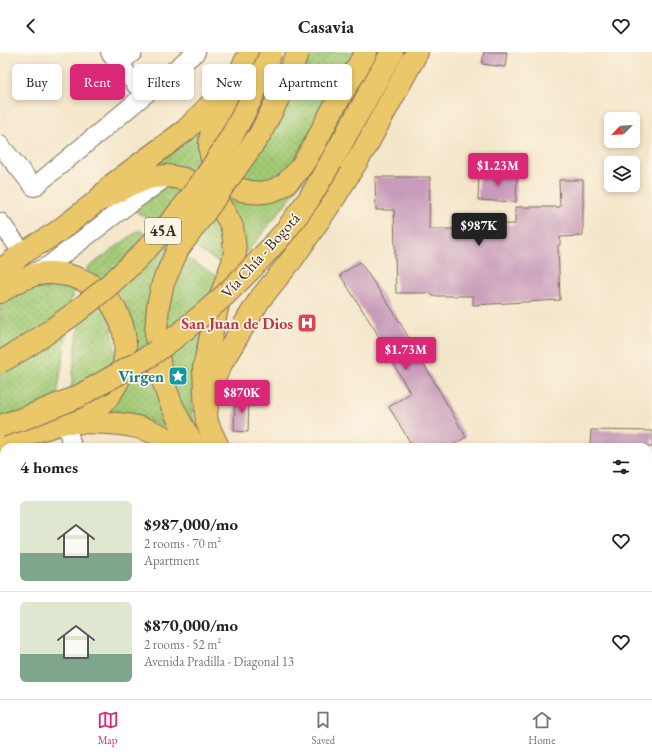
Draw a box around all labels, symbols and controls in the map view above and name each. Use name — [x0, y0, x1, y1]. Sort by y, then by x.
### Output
icon: back — [20, 15, 42, 37]
text: Casavia — [298, 15, 354, 38]
icon: heart — [610, 15, 632, 37]
chip: Buy — [12, 64, 62, 100]
chip: Rent — [70, 64, 125, 100]
chip: Filters — [133, 64, 194, 100]
chip: New — [202, 64, 256, 100]
chip: Apartment — [264, 64, 352, 100]
north arrow — [604, 112, 640, 148]
map controls — [604, 112, 640, 192]
pin: $1.23M — [465, 153, 531, 187]
button: layers — [604, 156, 640, 192]
text: $1.23M — [477, 157, 519, 174]
street label: Vía Chía - Bogotá — [216, 208, 305, 303]
pin: $987K — [451, 213, 507, 247]
text: $987K — [461, 217, 497, 234]
road number: 45A — [145, 218, 181, 244]
hospital icon: San Juan de Dios — [296, 312, 318, 334]
place label: San Juan de Dios — [181, 313, 293, 334]
pin: $1.73M — [373, 337, 439, 371]
text: $1.73M — [385, 341, 427, 358]
place icon: Virgen — [167, 365, 189, 387]
place label: Virgen — [118, 366, 164, 387]
pin: $870K — [214, 380, 270, 414]
text: $870K — [224, 384, 260, 401]
text: 4 homes — [20, 456, 78, 478]
icon: filters — [610, 456, 632, 478]
text: $987,000/mo — [144, 513, 238, 535]
icon: home — [52, 517, 100, 565]
icon: heart — [610, 530, 632, 552]
text: 2 rooms · 70 m² — [144, 535, 221, 552]
text: Apartment — [144, 552, 199, 569]
text: $870,000/mo — [144, 614, 238, 636]
icon: home — [52, 618, 100, 666]
icon: heart — [610, 631, 632, 653]
text: 2 rooms · 52 m² — [144, 636, 221, 653]
text: Avenida Pradilla - Diagonal 13 — [144, 653, 294, 670]
tab: Map — [97, 709, 119, 747]
tab: Saved — [312, 709, 335, 747]
tab: Home — [528, 709, 555, 747]

